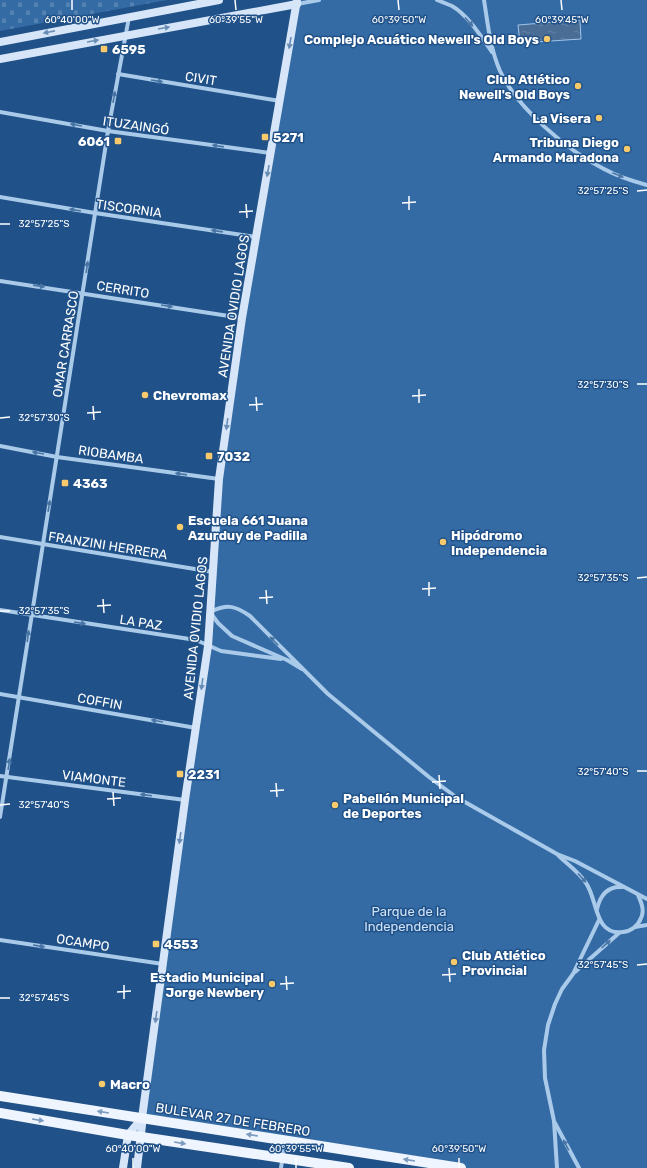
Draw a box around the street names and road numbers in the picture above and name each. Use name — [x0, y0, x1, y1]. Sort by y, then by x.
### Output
street label: CIVIT — [184, 69, 218, 88]
street label: ITUZAINGÓ — [102, 113, 170, 138]
street label: TISCORNIA — [95, 196, 163, 221]
street label: AVENIDA OVIDIO LAGOS — [215, 234, 252, 378]
street label: CERRITO — [95, 278, 151, 301]
street label: OMAR CARRASCO — [50, 289, 81, 399]
street label: RIOBAMBA — [77, 442, 145, 467]
street label: FRANZINI HERRERA — [47, 529, 169, 562]
street label: AVENIDA OVIDIO LAGOS — [181, 556, 210, 700]
street label: LA PAZ — [118, 612, 164, 633]
street label: COFFIN — [76, 690, 123, 713]
street label: VIAMONTE — [61, 767, 127, 790]
street label: OCAMPO — [55, 931, 111, 954]
street label: BULEVAR 27 DE FEBRERO — [154, 1100, 312, 1139]

